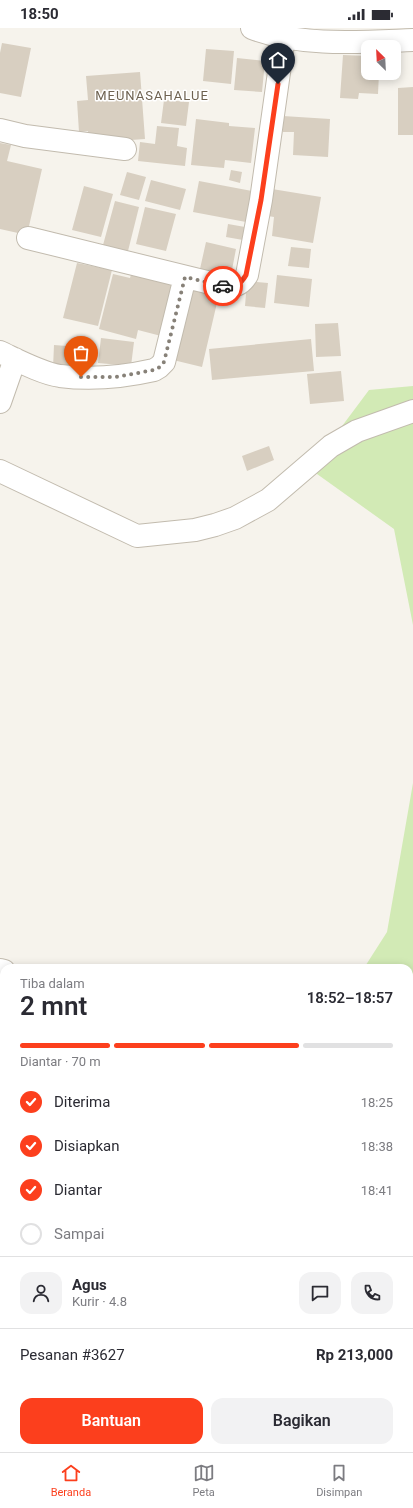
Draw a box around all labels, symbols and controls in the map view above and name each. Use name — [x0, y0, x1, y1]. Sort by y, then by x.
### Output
text: 18:50 — [20, 5, 59, 23]
north arrow — [361, 40, 401, 80]
map controls — [361, 40, 401, 80]
pin — [261, 43, 295, 84]
icon: home — [267, 49, 289, 71]
district label: MEUNASAHALUE — [95, 88, 209, 103]
courier — [203, 266, 243, 306]
icon: car — [212, 275, 234, 297]
pin — [64, 336, 98, 377]
icon: bag — [70, 342, 92, 364]
text: Tiba dalam — [20, 976, 85, 991]
text: 18:52–18:57 — [307, 989, 393, 1007]
text: 2 mnt — [20, 991, 87, 1021]
text: Diantar · 70 m — [20, 1054, 101, 1069]
icon: check — [20, 1091, 42, 1113]
text: Diterima — [54, 1093, 110, 1111]
text: 18:25 — [361, 1095, 393, 1110]
icon: check — [20, 1135, 42, 1157]
text: Disiapkan — [54, 1137, 120, 1155]
text: 18:38 — [361, 1139, 393, 1154]
icon: check — [20, 1179, 42, 1201]
text: Diantar — [54, 1181, 102, 1199]
text: 18:41 — [361, 1183, 393, 1198]
text: Sampai — [54, 1225, 104, 1243]
button: person — [20, 1272, 62, 1314]
button: chat — [299, 1272, 341, 1314]
button: phone — [351, 1272, 393, 1314]
text: Agus — [72, 1276, 107, 1294]
text: Kurir · 4.8 — [72, 1294, 127, 1309]
text: Pesanan #3627 — [20, 1346, 125, 1364]
text: Rp 213,000 — [316, 1346, 393, 1364]
button: Bantuan — [20, 1398, 203, 1444]
button: Bagikan — [211, 1398, 393, 1444]
tab: Beranda — [51, 1462, 91, 1499]
tab: Peta — [192, 1462, 215, 1499]
tab: Disimpan — [316, 1462, 362, 1499]

